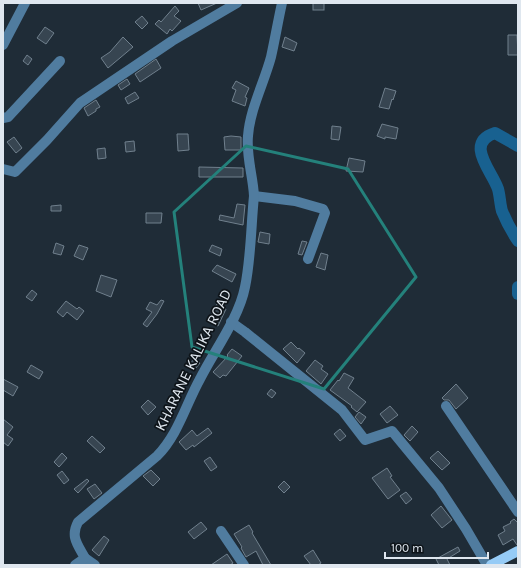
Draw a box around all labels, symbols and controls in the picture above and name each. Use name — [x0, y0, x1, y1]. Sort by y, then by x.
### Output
street label: KHARANE KALIKA ROAD — [151, 286, 235, 434]
scale bar — [385, 534, 488, 560]
text: 100 m — [391, 541, 423, 555]

